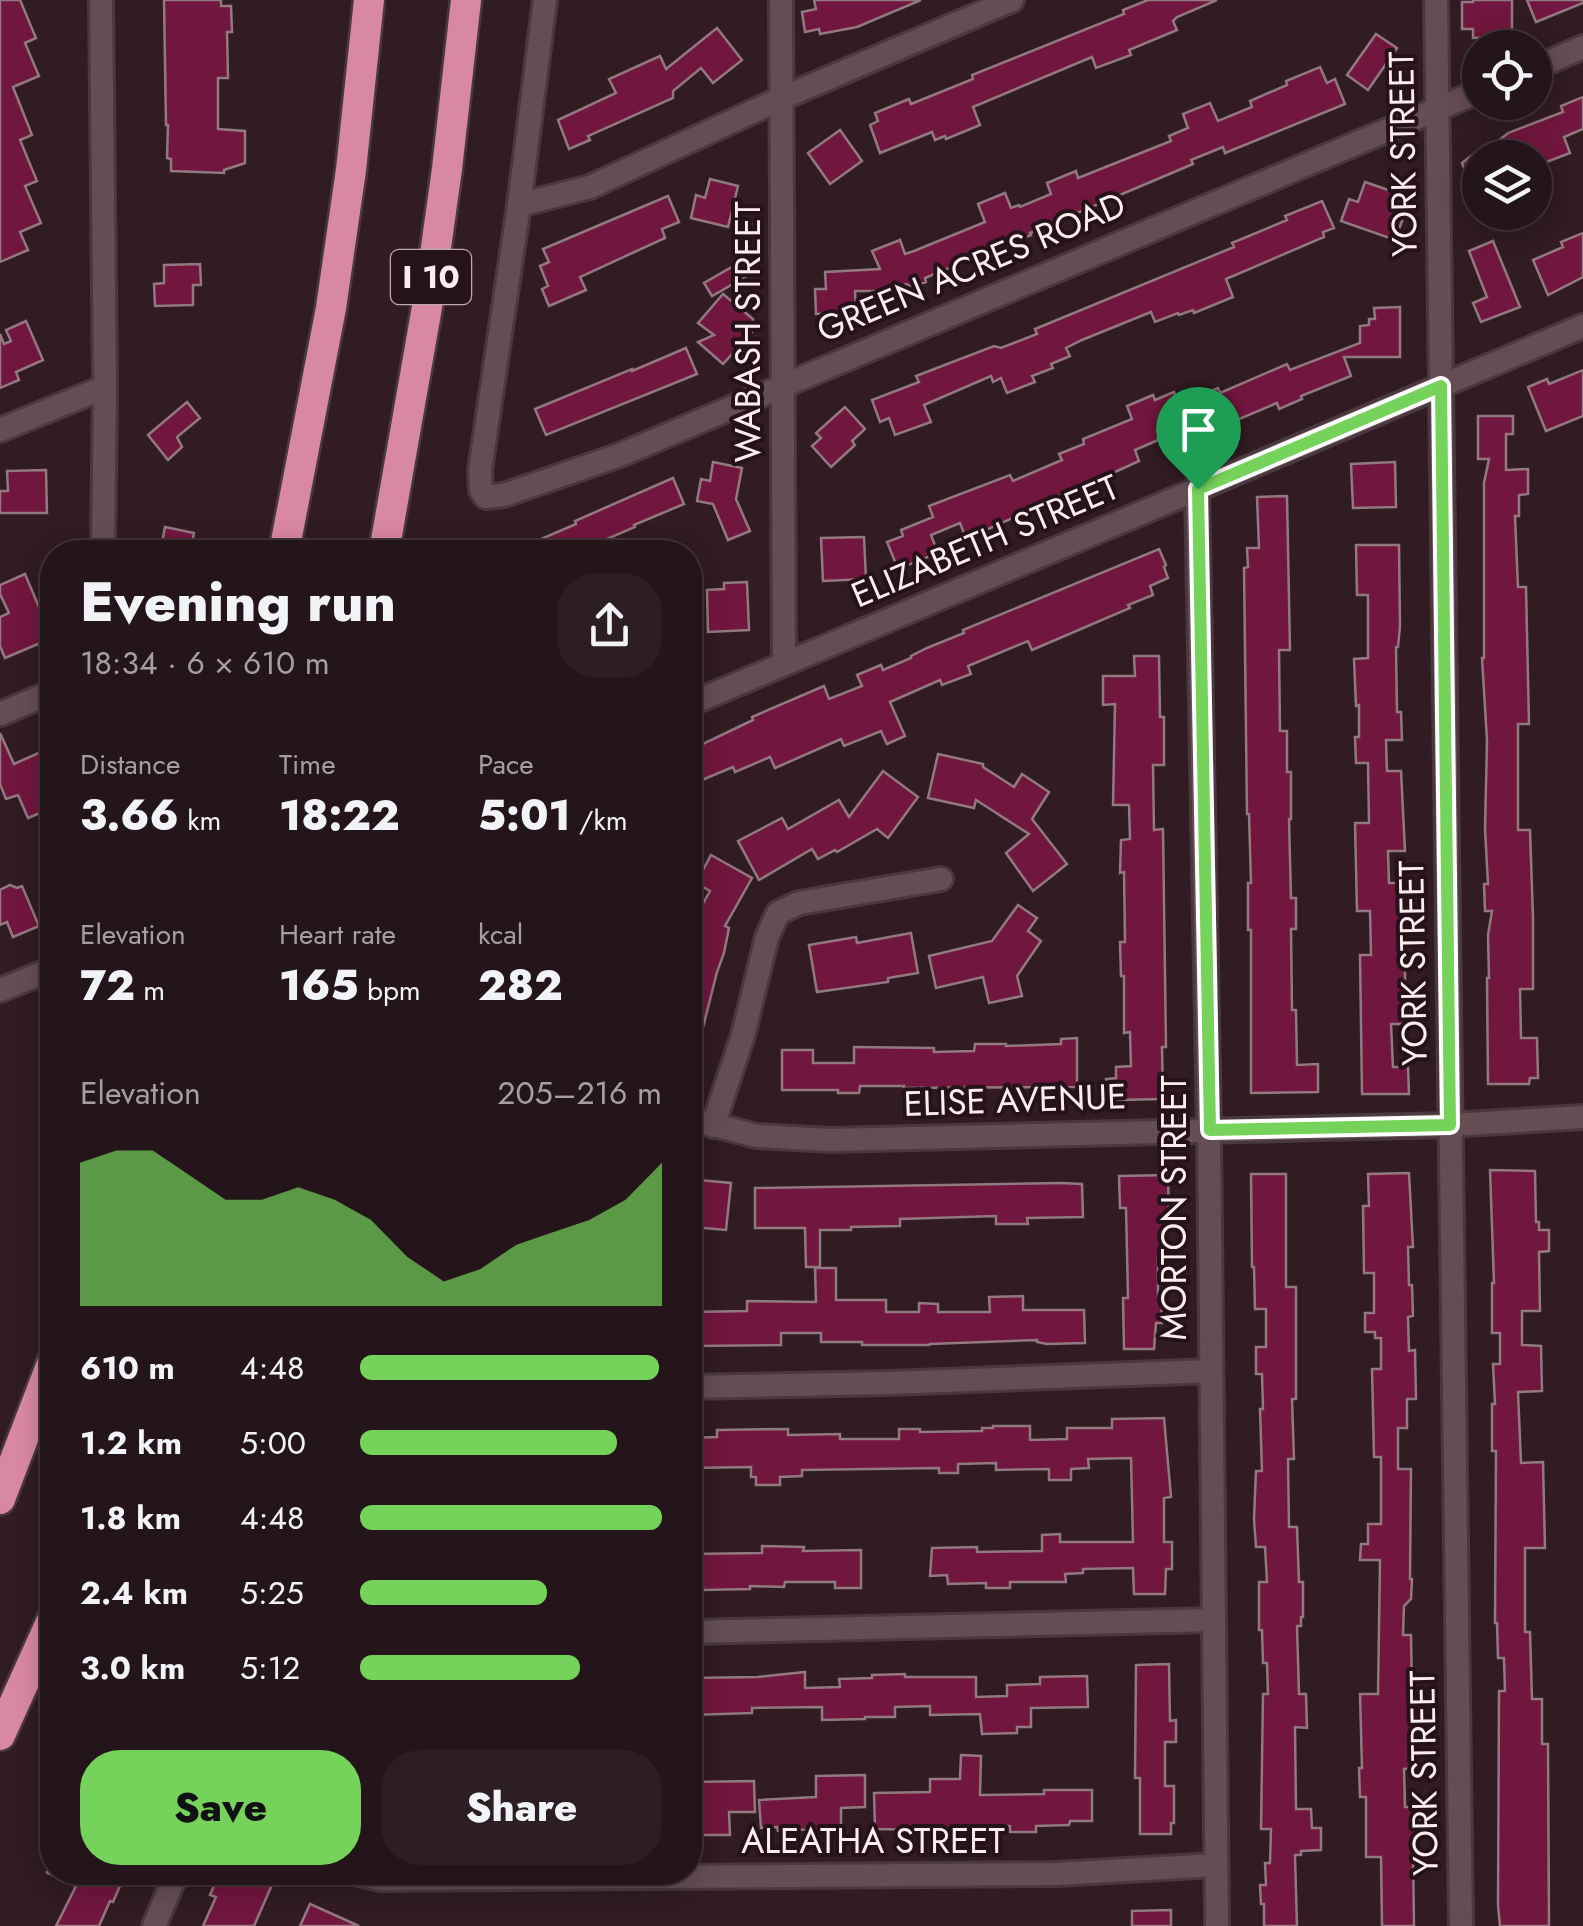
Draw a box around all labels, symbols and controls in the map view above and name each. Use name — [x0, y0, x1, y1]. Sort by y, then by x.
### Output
map controls — [1462, 30, 1552, 230]
button: locate — [1462, 30, 1552, 120]
street label: YORK STREET — [1376, 51, 1430, 257]
button: layers — [1462, 140, 1552, 230]
street label: GREEN ACRES ROAD — [809, 179, 1133, 355]
street label: WABASH STREET — [723, 202, 773, 462]
road number: I 10 — [391, 250, 471, 304]
pin — [1156, 387, 1241, 490]
icon: arrive — [1171, 402, 1226, 457]
street label: ELIZABETH STREET — [844, 462, 1126, 620]
text: Evening run — [80, 562, 396, 642]
button: share — [557, 573, 662, 678]
text: 18:34 · 6 × 610 m — [80, 640, 330, 686]
text: Distance — [80, 744, 180, 785]
text: Time — [279, 744, 336, 785]
text: Pace — [478, 744, 534, 785]
text: 3.66 — [80, 785, 179, 846]
text: 18:22 — [279, 785, 400, 846]
text: 5:01 — [478, 785, 571, 846]
text: km — [179, 800, 221, 841]
text: /km — [571, 800, 628, 841]
street label: YORK STREET — [1386, 860, 1440, 1066]
text: Elevation — [80, 914, 186, 955]
text: Heart rate — [279, 914, 396, 955]
text: kcal — [478, 914, 523, 955]
text: 72 — [80, 955, 135, 1016]
text: 165 — [279, 955, 359, 1016]
text: 282 — [478, 955, 563, 1016]
text: m — [135, 970, 165, 1011]
text: bpm — [359, 970, 421, 1011]
text: Elevation — [80, 1070, 201, 1116]
text: 205–216 m — [497, 1070, 662, 1116]
street label: ELISE AVENUE — [903, 1071, 1127, 1129]
street label: MORTON STREET — [1149, 1075, 1199, 1341]
text: 610 m — [80, 1345, 175, 1391]
text: 4:48 — [240, 1345, 304, 1391]
text: 1.2 km — [80, 1420, 182, 1466]
text: 5:00 — [240, 1420, 306, 1466]
text: 1.8 km — [80, 1495, 181, 1541]
text: 4:48 — [240, 1495, 304, 1541]
text: 2.4 km — [80, 1570, 188, 1616]
text: 5:25 — [240, 1570, 304, 1616]
text: 3.0 km — [80, 1645, 185, 1691]
text: 5:12 — [240, 1645, 300, 1691]
street label: YORK STREET — [1397, 1670, 1451, 1876]
button: Save — [80, 1750, 361, 1865]
button: Share — [381, 1750, 662, 1865]
street label: ALEATHA STREET — [741, 1816, 1005, 1866]

